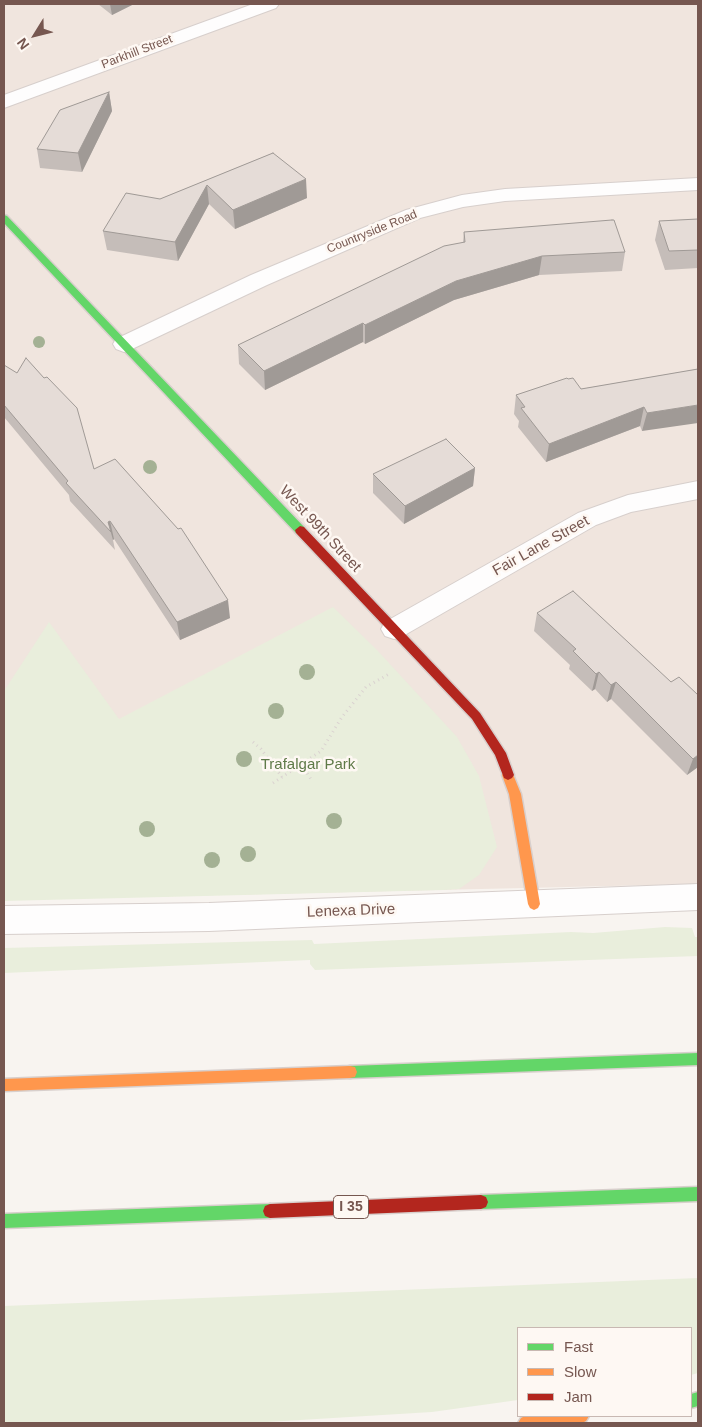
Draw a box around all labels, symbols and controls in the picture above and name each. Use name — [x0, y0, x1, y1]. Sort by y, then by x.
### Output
north arrow — [10, 10, 60, 60]
street label: Parkhill Street — [100, 32, 174, 72]
text: N — [13, 35, 32, 53]
street label: Countryside Road — [325, 207, 419, 257]
street label: West 99th Street — [275, 482, 365, 576]
street label: Fair Lane Street — [490, 512, 592, 580]
park label: Trafalgar Park — [261, 756, 355, 774]
street label: Lenexa Drive — [307, 900, 395, 922]
road number: I 35 — [334, 1196, 368, 1218]
legend — [517, 1327, 692, 1417]
text: Fast — [564, 1338, 593, 1355]
text: Slow — [564, 1363, 597, 1380]
text: Jam — [564, 1388, 592, 1405]

